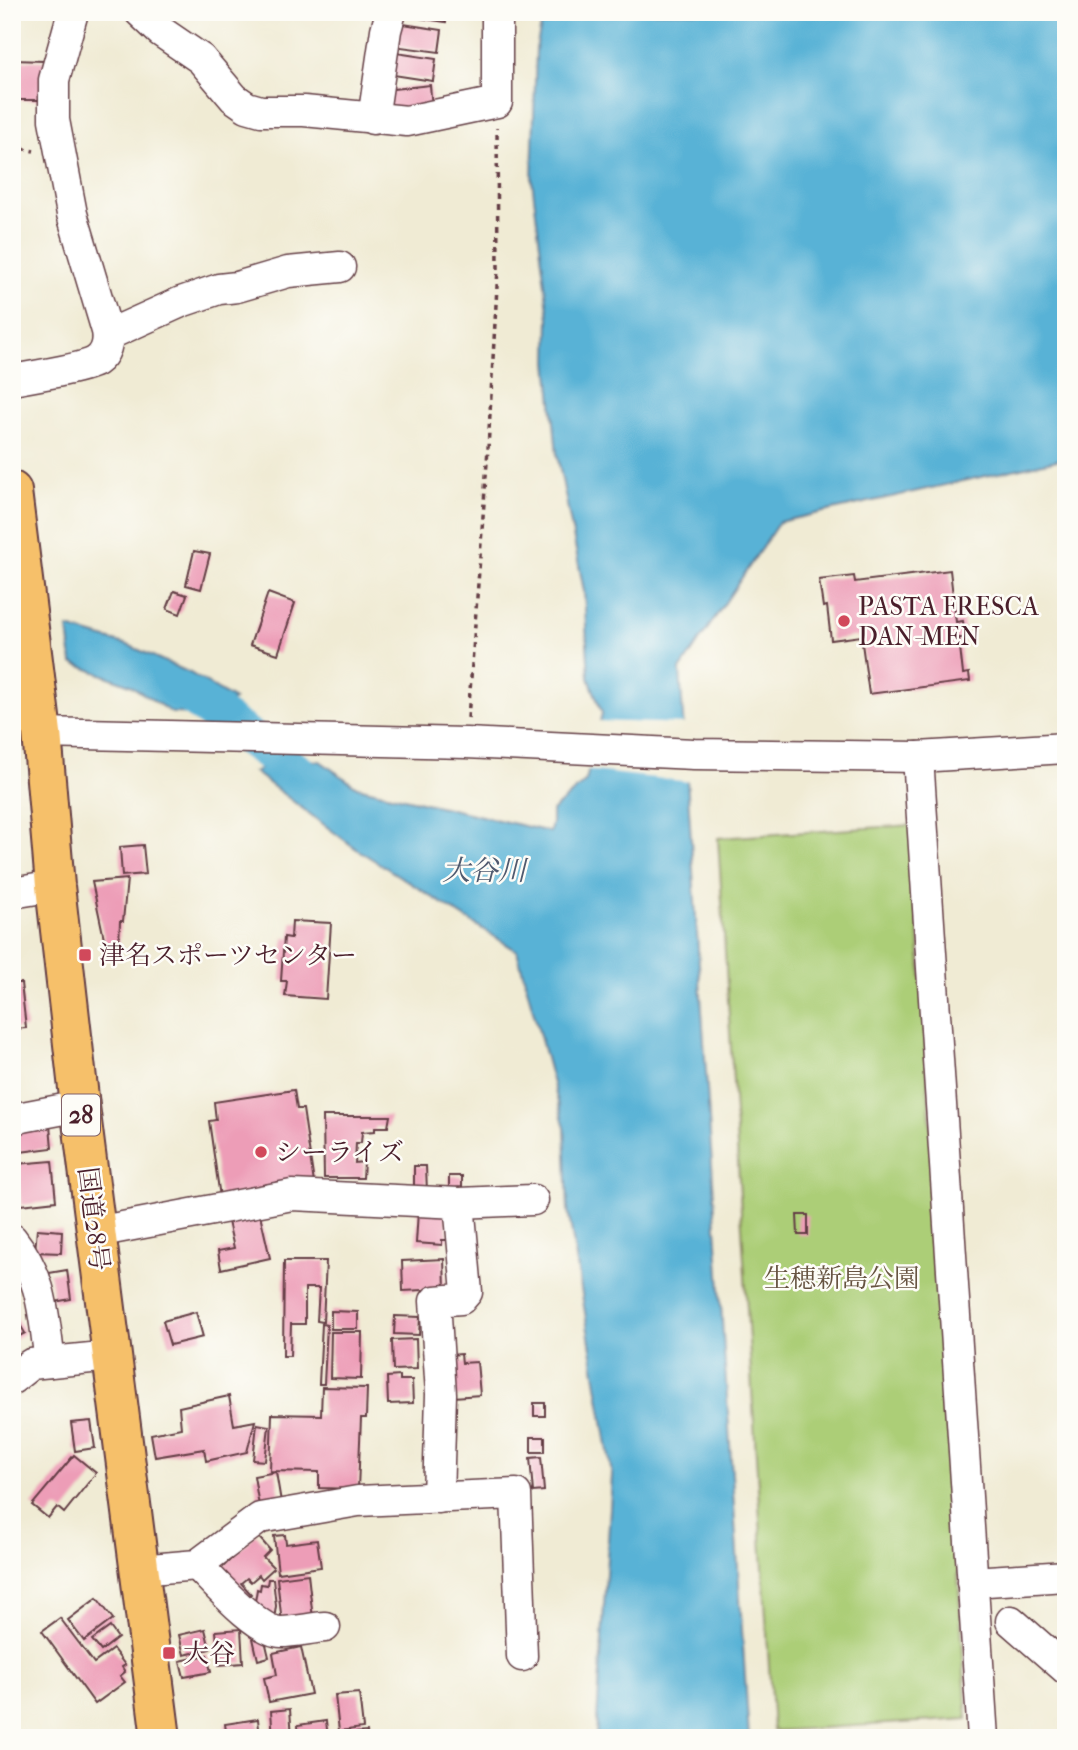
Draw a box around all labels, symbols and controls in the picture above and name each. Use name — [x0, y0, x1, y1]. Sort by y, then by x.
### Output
place label: PASTA FRESCA DAN-MEN — [858, 591, 1040, 652]
marker: PASTA FRESCA DAN-MEN — [836, 613, 852, 629]
water label: 大谷川 — [442, 854, 529, 887]
place label: 津名スポーツセンター — [99, 940, 357, 971]
marker: 津名スポーツセンター — [77, 947, 93, 963]
road number: 28 — [62, 1094, 100, 1135]
place label: シーライズ — [275, 1137, 404, 1168]
marker: シーライズ — [253, 1144, 269, 1160]
street label: 国道28号 — [72, 1165, 115, 1273]
park label: 生穂新島公園 — [764, 1263, 920, 1294]
place label: 大谷 — [183, 1638, 235, 1669]
marker: 大谷 — [161, 1645, 177, 1661]

